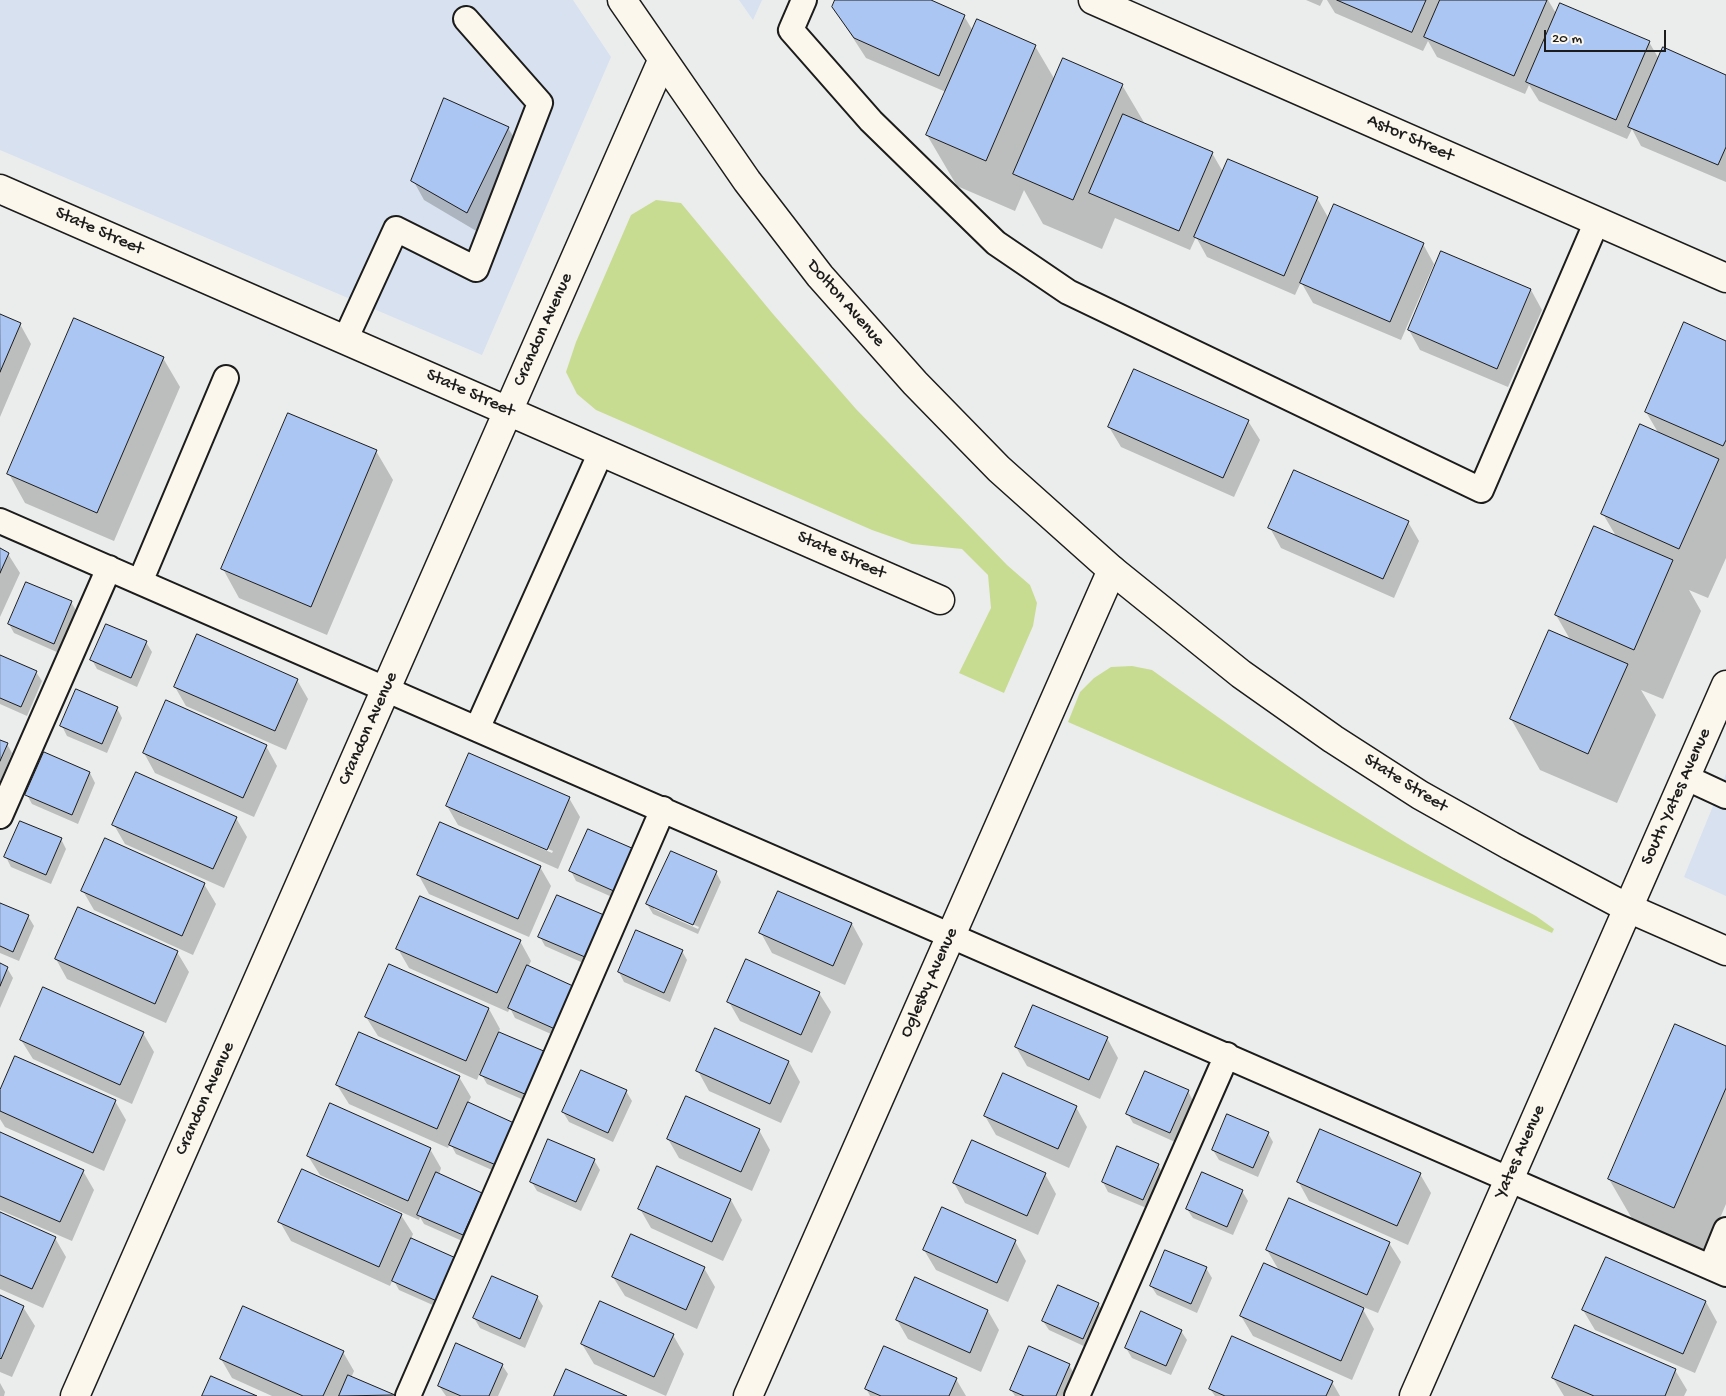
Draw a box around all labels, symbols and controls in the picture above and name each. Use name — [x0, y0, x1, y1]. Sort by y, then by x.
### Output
scale bar — [1546, 20, 1668, 52]
text: 20 m — [1552, 30, 1582, 48]
street label: Astor Street — [1363, 110, 1457, 168]
street label: State Street — [51, 203, 147, 261]
street label: Dolton Avenue — [801, 256, 889, 352]
street label: Crandon Avenue — [509, 270, 579, 390]
street label: State Street — [422, 365, 518, 423]
street label: State Street — [793, 527, 889, 585]
street label: Crandon Avenue — [334, 669, 404, 789]
street label: South Yates Avenue — [1637, 725, 1717, 869]
street label: State Street — [1359, 750, 1451, 818]
street label: Oglesby Avenue — [896, 925, 964, 1041]
street label: Crandon Avenue — [171, 1039, 241, 1159]
street label: Yates Avenue — [1491, 1102, 1551, 1202]

